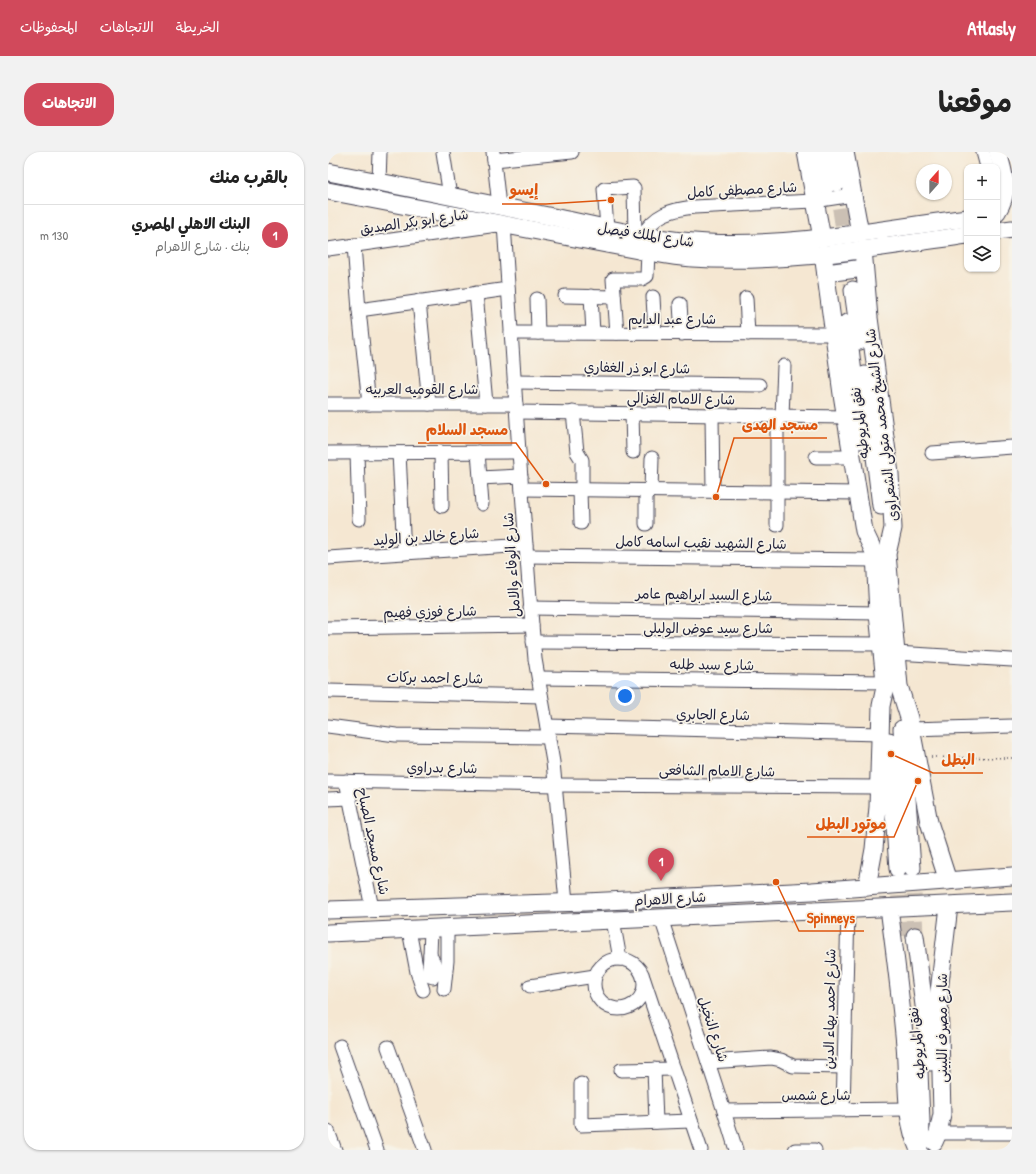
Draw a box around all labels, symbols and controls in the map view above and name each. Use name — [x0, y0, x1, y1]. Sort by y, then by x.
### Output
text: Atlasly — [967, 15, 1016, 41]
text: المحفوظات — [20, 17, 78, 36]
text: الاتجاهات — [100, 17, 154, 36]
text: الخريطة — [176, 17, 219, 36]
button: الاتجاهات — [24, 83, 114, 126]
text: موقعنا — [938, 83, 1012, 121]
north arrow — [916, 164, 952, 200]
map controls — [964, 164, 1000, 272]
button: + — [964, 164, 1000, 200]
text: بالقرب منك — [210, 165, 288, 188]
callout: إيسو — [502, 177, 546, 204]
street label: شارع مصطفى كامل — [686, 177, 798, 202]
text: إيسو — [509, 179, 538, 200]
button: − — [964, 200, 1000, 236]
street label: شارع ابو بكر الصديق — [359, 204, 470, 239]
text: البنك الاهلي المصري — [132, 213, 250, 234]
street label: شارع الملك فيصل — [596, 217, 696, 252]
text: 130 m — [40, 226, 68, 244]
text: 1 — [273, 226, 277, 244]
button: layers — [964, 236, 1000, 272]
text: بنك · شارع الاهرام — [155, 237, 250, 255]
street label: شارع عبد الدايم — [628, 309, 716, 330]
street label: شارع الشيخ محمد متولى الشعراوى — [860, 327, 903, 523]
street label: شارع ابو ذر الغفاري — [584, 357, 690, 379]
street label: شارع القوميه العربيه — [366, 379, 478, 399]
street label: نفق المريوطيه — [845, 386, 873, 460]
street label: شارع الامام الغزالي — [627, 388, 735, 412]
callout: مسجد الهدى — [734, 411, 827, 438]
text: مسجد الهدى — [742, 414, 818, 435]
callout: مسجد السلام — [418, 416, 516, 443]
text: مسجد السلام — [426, 419, 508, 441]
street label: شارع الوفاء والامل — [498, 512, 525, 618]
street label: شارع خالد بن الوليد — [372, 523, 480, 550]
street label: شارع الشهيد نقيب اسامه كامل — [615, 531, 787, 554]
street label: شارع السيد ابراهيم عامر — [634, 583, 773, 607]
street label: شارع فوزي فهيم — [383, 601, 477, 623]
street label: شارع سيد عوض الوليلى — [643, 618, 773, 638]
street label: شارع سيد طلبه — [670, 654, 754, 675]
street label: شارع احمد بركات — [387, 667, 483, 688]
your location — [615, 686, 635, 706]
street label: شارع الجابري — [676, 704, 750, 726]
callout: البطل — [933, 746, 983, 773]
text: البطل — [941, 749, 975, 770]
street label: شارع بدراوي — [406, 757, 478, 779]
street label: شارع الامام الشافعى — [659, 759, 775, 783]
street label: شارع مسجد الصباح — [352, 786, 395, 897]
callout: موتور البطل — [807, 810, 894, 837]
text: موتور البطل — [816, 813, 886, 834]
pin: 1 — [648, 848, 674, 881]
street label: شارع الاهرام — [633, 887, 707, 911]
callout: Spinneys — [799, 904, 864, 931]
text: Spinneys — [807, 907, 855, 929]
street label: شارع احمد بهاء الدين — [818, 948, 841, 1070]
street label: شارع مصرف اللبينى — [932, 973, 952, 1083]
street label: شارع النخيل — [693, 994, 734, 1065]
street label: نفق المريوطيه — [903, 1006, 929, 1080]
street label: شارع شمس — [781, 1085, 851, 1105]

